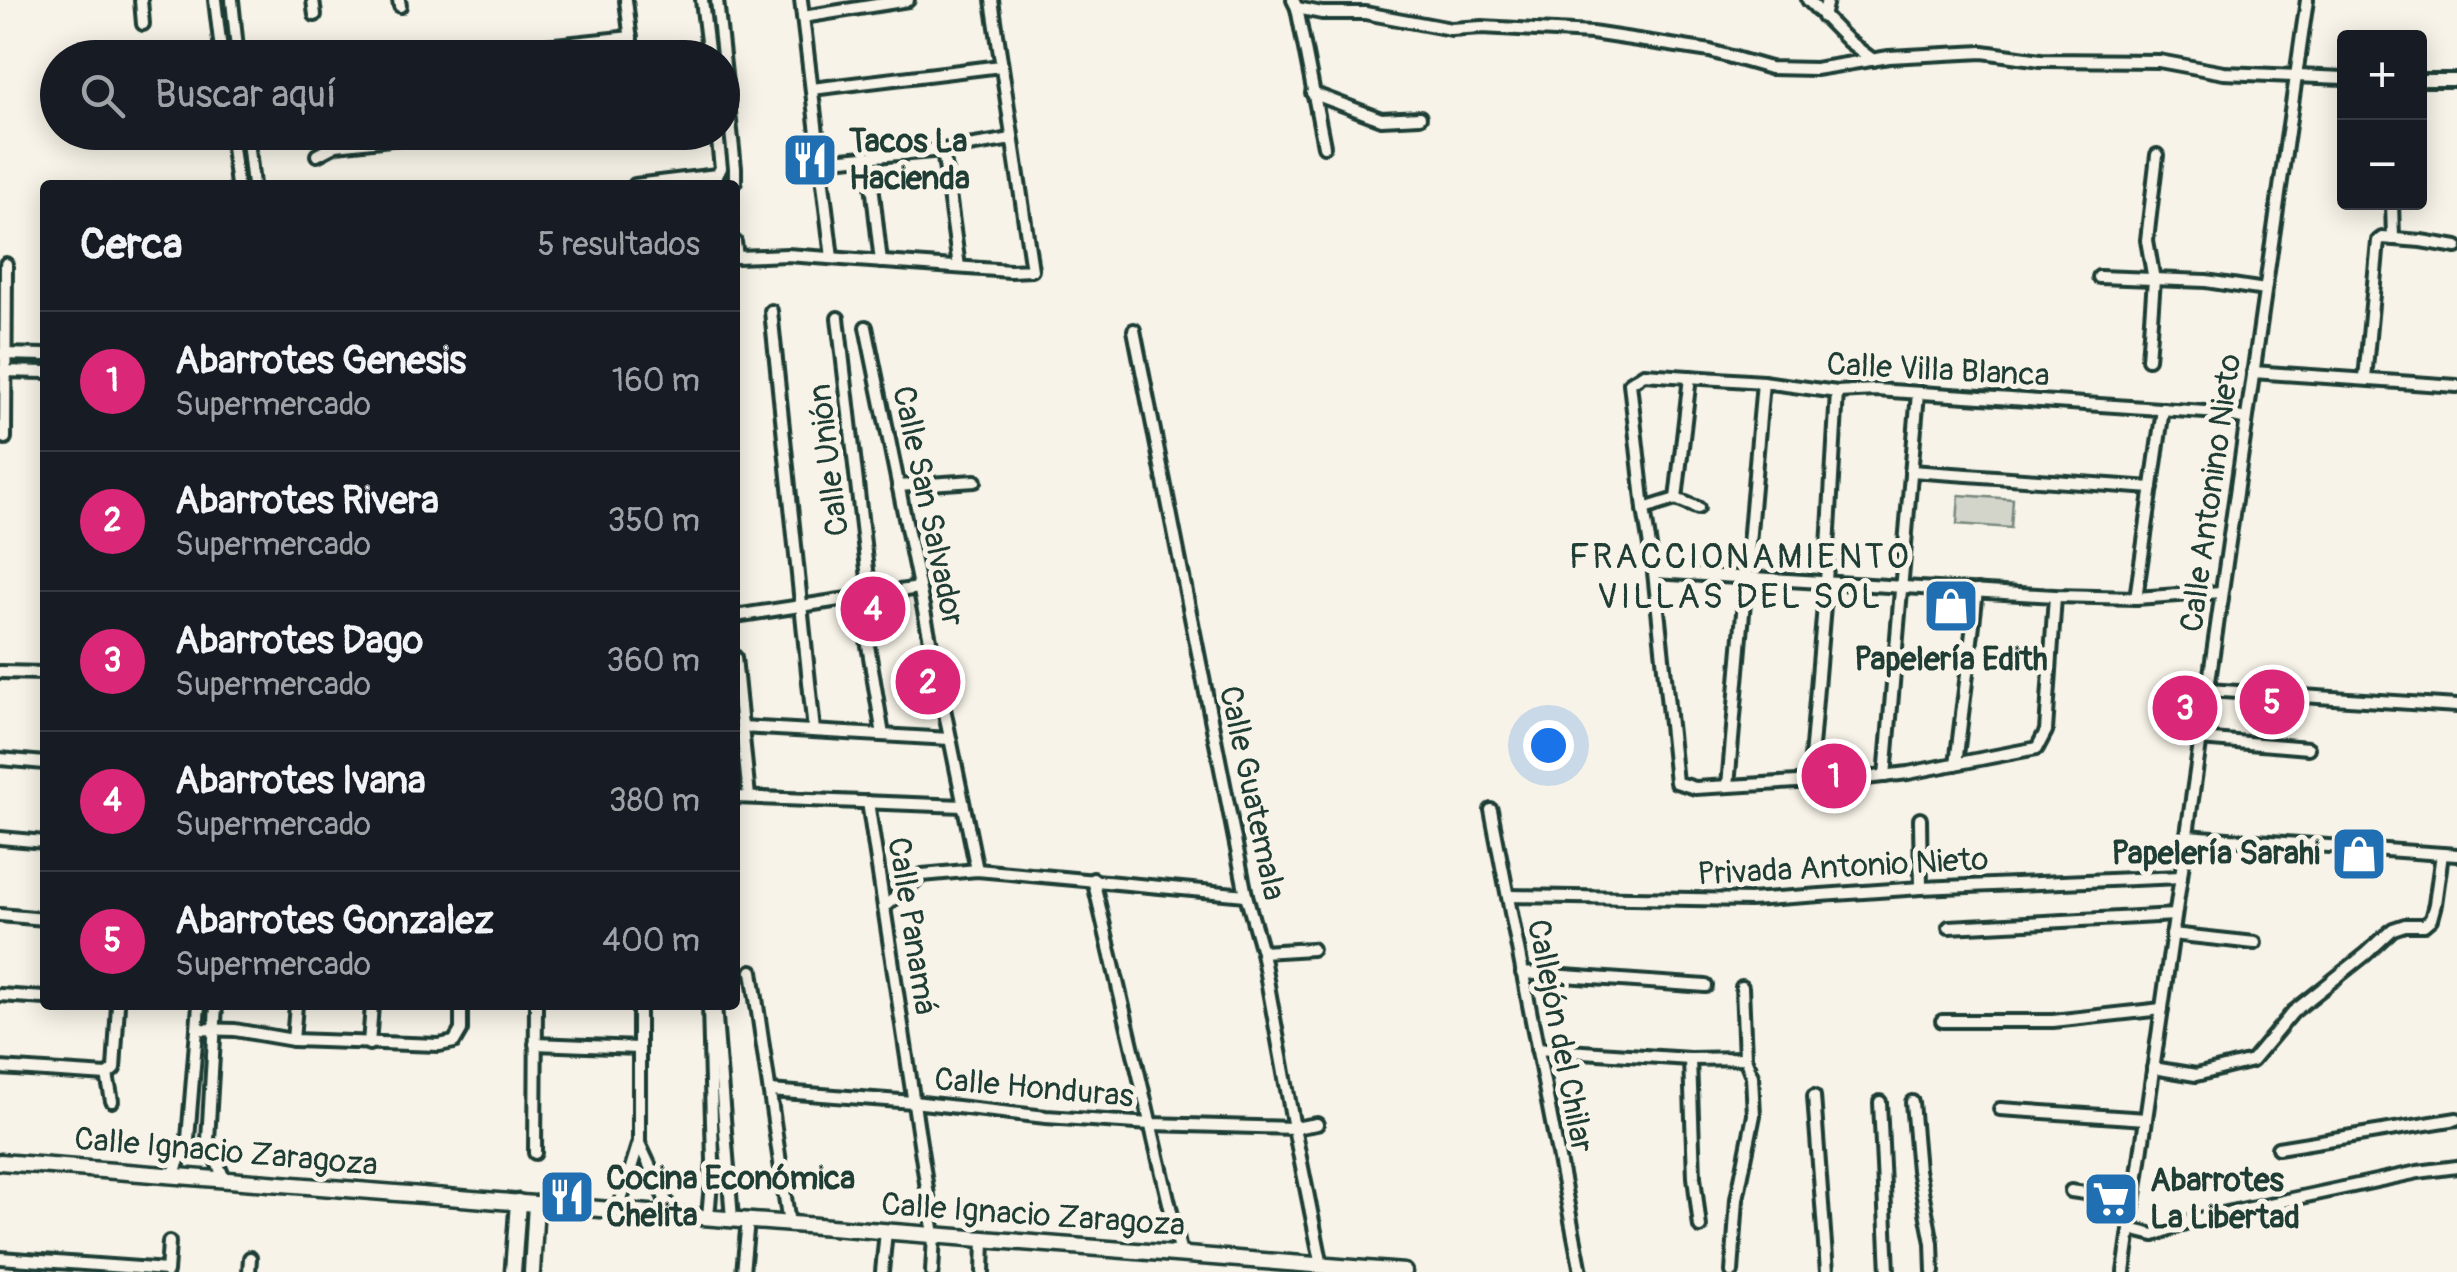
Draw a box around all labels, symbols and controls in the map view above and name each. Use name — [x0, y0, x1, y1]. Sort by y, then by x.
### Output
map controls — [2337, 30, 2427, 210]
button: + — [2337, 30, 2427, 120]
search box — [40, 40, 740, 150]
icon: search — [75, 68, 130, 123]
text: Buscar aquí — [155, 71, 337, 119]
button: − — [2337, 120, 2427, 210]
place label: Tacos La Hacienda — [848, 122, 970, 199]
restaurant icon: Tacos La Hacienda — [780, 130, 840, 190]
text: Cerca — [80, 219, 182, 271]
text: 5 resultados — [537, 225, 700, 265]
text: Abarrotes Genesis — [175, 337, 466, 385]
street label: Calle Villa Blanca — [1825, 344, 2051, 396]
street label: Calle Antonino Nieto — [2172, 351, 2250, 635]
text: 1 — [106, 361, 119, 401]
text: 160 m — [612, 361, 700, 401]
street label: Calle Unión — [800, 382, 858, 538]
street label: Calle San Salvador — [883, 382, 973, 630]
text: Supermercado — [175, 385, 371, 425]
text: Abarrotes Rivera — [175, 477, 439, 525]
text: 2 — [104, 501, 121, 541]
text: 350 m — [608, 501, 700, 541]
text: Supermercado — [175, 525, 371, 565]
district label: FRACCIONAMIENTO VILLAS DEL SOL — [1569, 535, 1911, 619]
pin: 4 — [840, 572, 906, 646]
shop icon: Papelería Edith — [1921, 576, 1981, 636]
text: Abarrotes Dago — [175, 617, 423, 665]
place label: Papelería Edith — [1854, 640, 2048, 680]
text: 3 — [104, 641, 121, 681]
text: 360 m — [606, 641, 700, 681]
pin: 2 — [896, 644, 960, 720]
pin: 5 — [2240, 664, 2304, 740]
text: Supermercado — [175, 665, 371, 705]
pin: 3 — [2152, 670, 2218, 746]
street label: Calle Guatemala — [1210, 682, 1294, 904]
your location — [1523, 720, 1574, 771]
pin: 1 — [1802, 738, 1866, 814]
text: Abarrotes Ivana — [175, 757, 426, 805]
text: 4 — [103, 781, 122, 821]
text: 380 m — [609, 781, 700, 821]
text: Supermercado — [175, 805, 371, 845]
shop icon: Papelería Sarahi — [2329, 824, 2389, 884]
street label: Calle Panamá — [878, 834, 946, 1018]
place label: Papelería Sarahi — [2111, 834, 2320, 874]
street label: Privada Antonio Nieto — [1696, 839, 1990, 895]
text: Abarrotes Gonzalez — [175, 897, 494, 945]
street label: Callejón del Chilar — [1518, 916, 1602, 1156]
text: 5 — [104, 921, 121, 961]
text: 400 m — [602, 921, 700, 961]
text: Supermercado — [175, 945, 371, 985]
street label: Calle Honduras — [933, 1059, 1135, 1117]
street label: Calle Ignacio Zaragoza — [73, 1119, 379, 1185]
place label: Cocina Económica Chelita — [606, 1159, 855, 1236]
place label: Abarrotes La Libertad — [2150, 1161, 2300, 1238]
restaurant icon: Cocina Económica Chelita — [537, 1167, 597, 1227]
supermarket icon: Abarrotes La Libertad — [2081, 1169, 2141, 1229]
street label: Calle Ignacio Zaragoza — [880, 1184, 1186, 1246]

